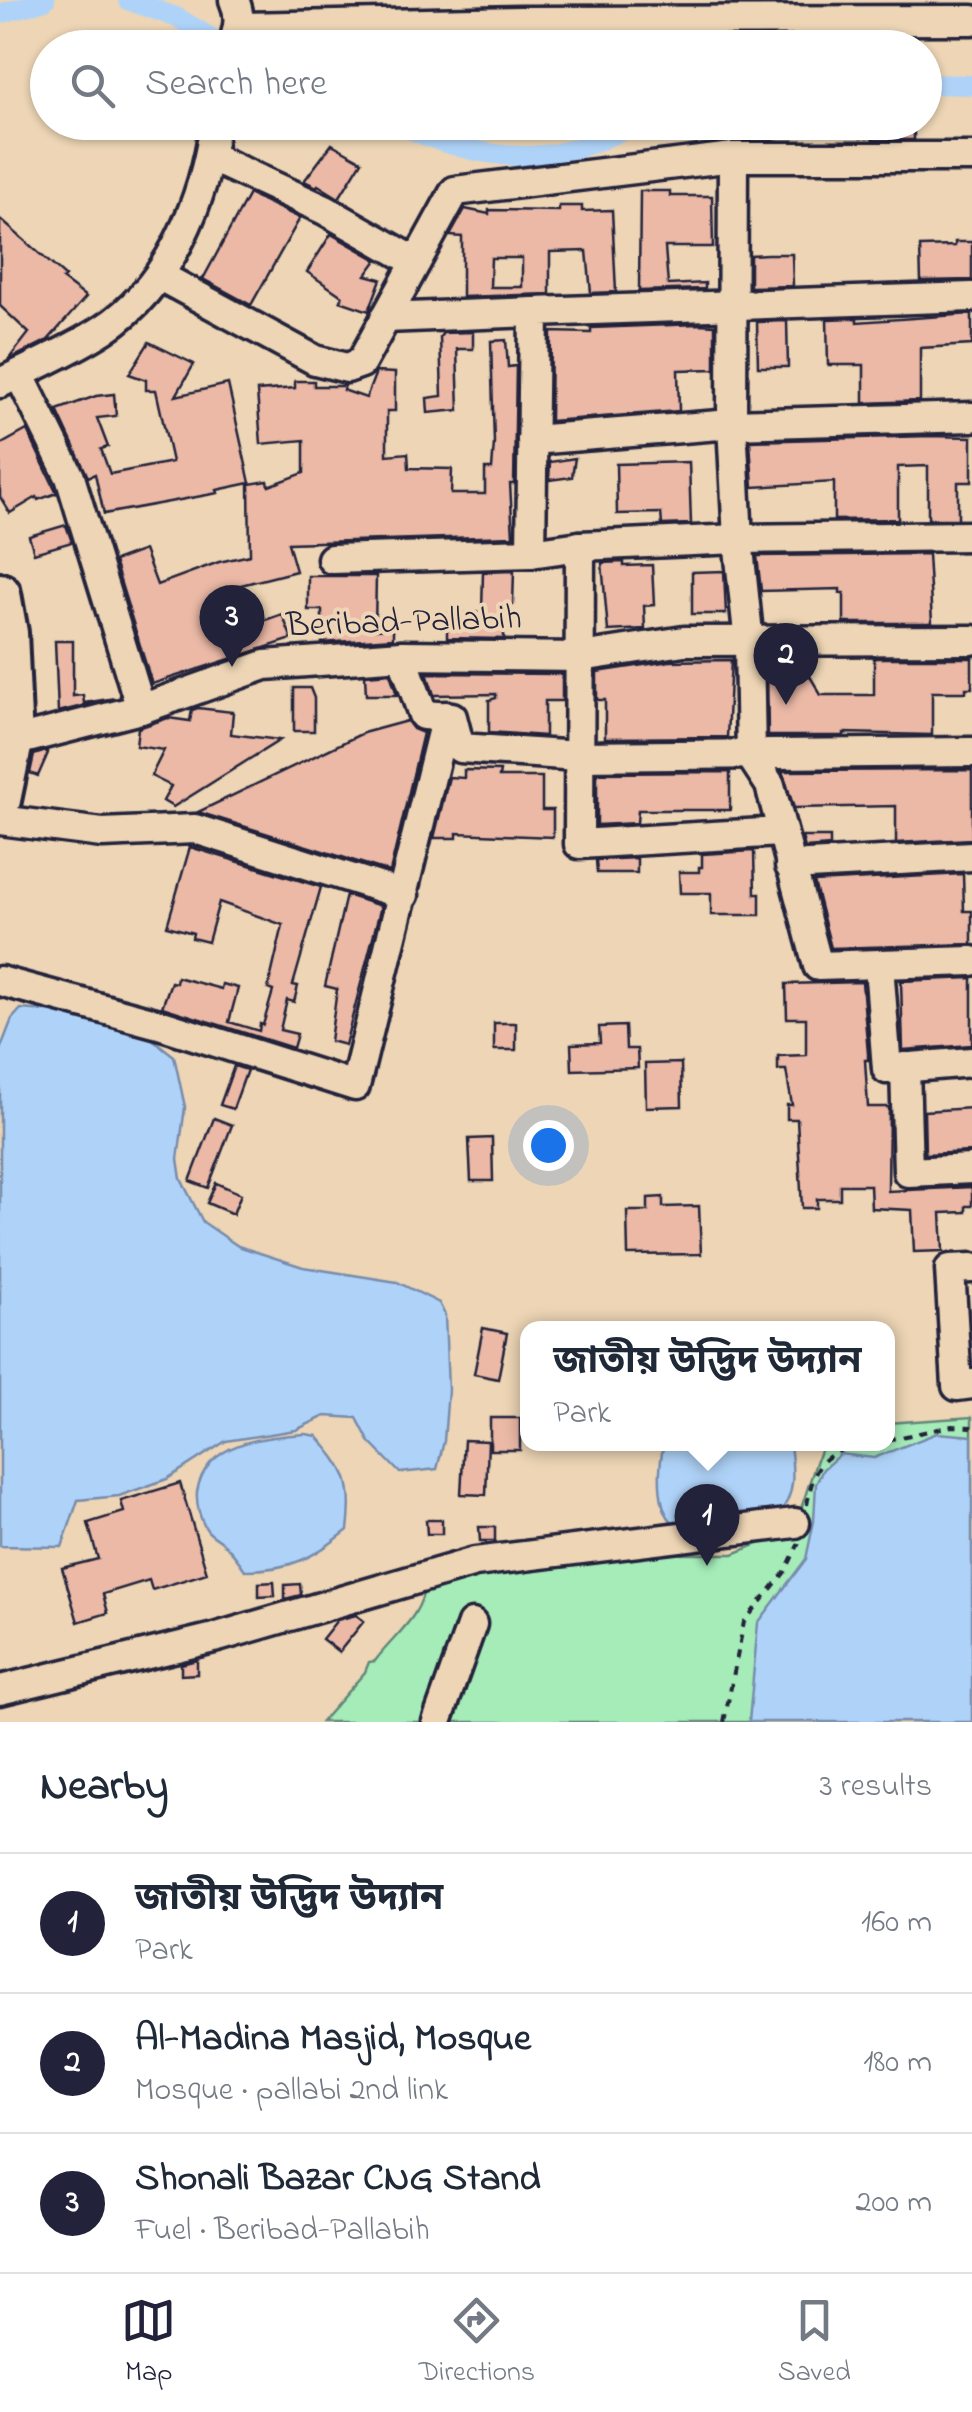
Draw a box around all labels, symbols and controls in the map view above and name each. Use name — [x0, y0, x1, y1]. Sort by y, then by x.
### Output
search box — [30, 30, 942, 140]
text: Search here — [145, 57, 327, 113]
icon: search — [65, 58, 120, 113]
pin: 3 — [200, 584, 264, 667]
street label: Beribad-Pallabih — [284, 593, 523, 653]
pin: 2 — [754, 622, 818, 705]
your location — [523, 1120, 574, 1171]
popup — [520, 1321, 895, 1451]
text: জাতীয় উদ্ভিদ উদ্যান — [553, 1335, 862, 1391]
text: Park — [553, 1391, 611, 1438]
pin: 1 — [674, 1484, 740, 1566]
text: Nearby — [40, 1757, 168, 1818]
text: 3 results — [820, 1764, 932, 1811]
text: জাতীয় উদ্ভিদ উদ্যান — [135, 1872, 443, 1928]
text: 1 — [67, 1900, 78, 1947]
text: 160 m — [861, 1900, 932, 1947]
text: Park — [135, 1928, 193, 1975]
text: Al-Madina Masjid, Mosque — [135, 2012, 531, 2068]
text: 2 — [65, 2040, 80, 2087]
text: 180 m — [863, 2040, 932, 2087]
text: Mosque · pallabi 2nd link — [135, 2068, 448, 2115]
text: Shonali Bazar CNG Stand — [135, 2152, 541, 2208]
text: 3 — [66, 2180, 79, 2227]
text: 200 m — [856, 2180, 932, 2227]
text: Fuel · Beribad-Pallabih — [135, 2208, 430, 2255]
tab: Map — [121, 2293, 176, 2394]
tab: Directions — [419, 2293, 535, 2394]
tab: Saved — [778, 2293, 851, 2394]

